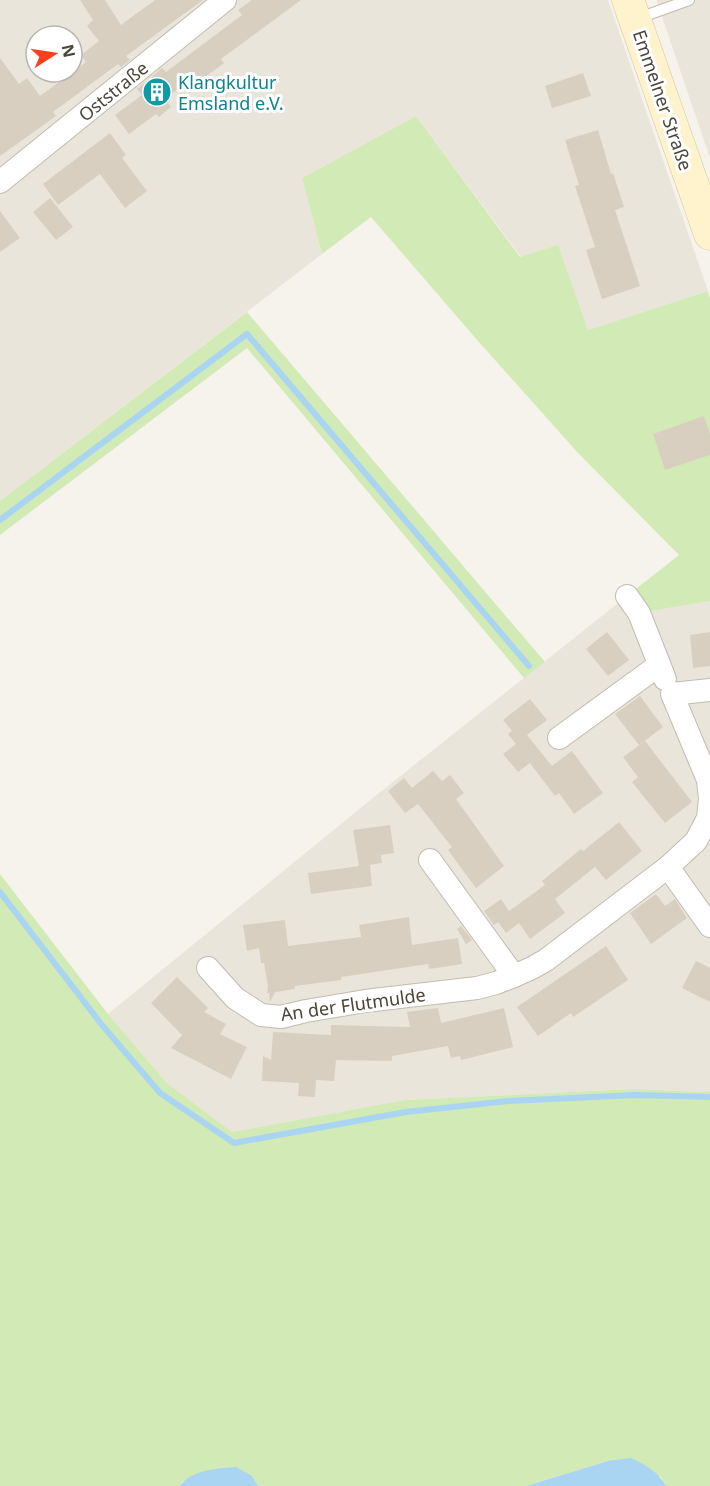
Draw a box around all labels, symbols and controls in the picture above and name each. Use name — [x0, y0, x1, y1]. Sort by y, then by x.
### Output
north arrow — [24, 24, 84, 84]
street label: Emmelner Straße — [628, 27, 698, 173]
text: N — [57, 42, 81, 60]
street label: Oststraße — [73, 56, 153, 126]
place label: Klangkultur Emsland e.V. — [178, 70, 284, 115]
building icon: Klangkultur Emsland e.V. — [141, 76, 173, 108]
street label: An der Flutmulde — [279, 982, 427, 1026]

